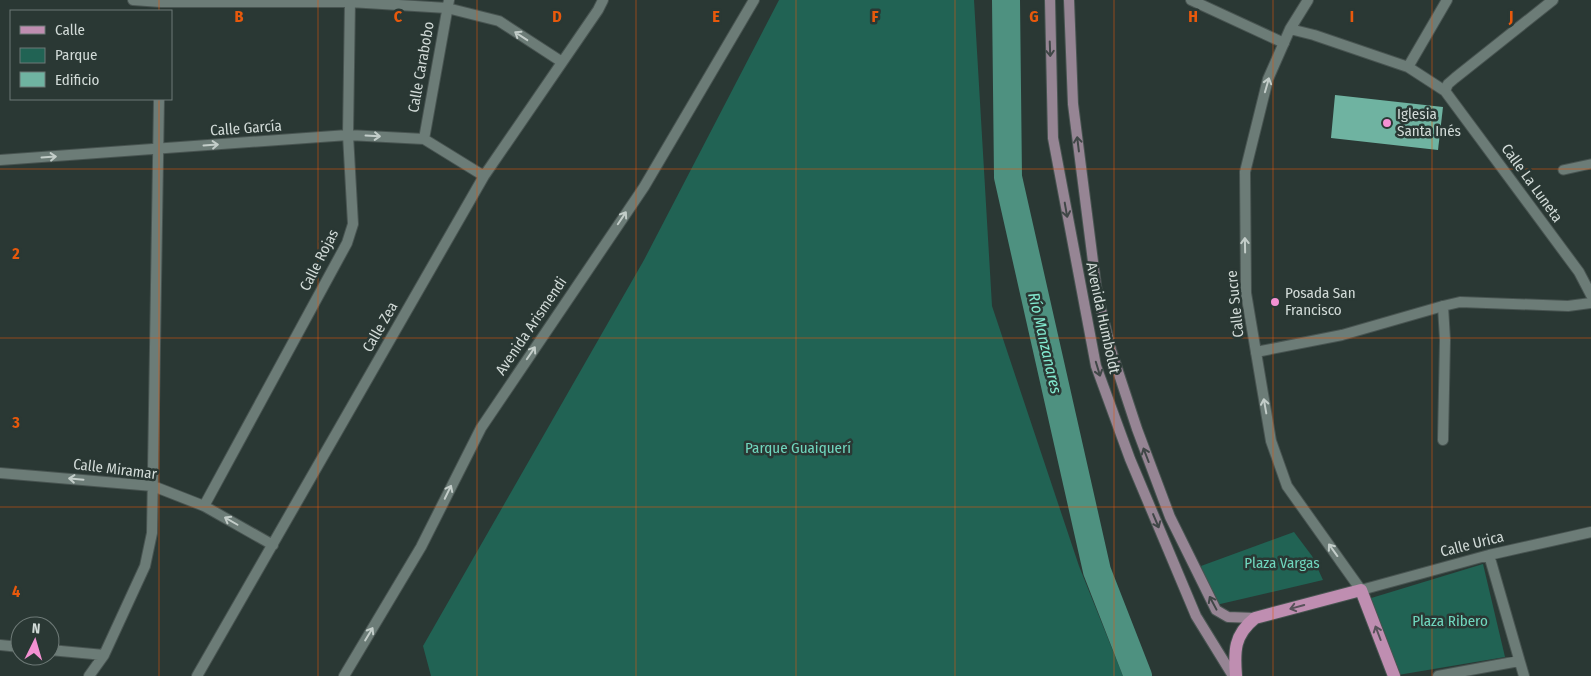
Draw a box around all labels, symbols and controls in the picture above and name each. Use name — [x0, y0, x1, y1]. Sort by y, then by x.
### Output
text: B — [235, 7, 244, 26]
text: C — [394, 7, 403, 26]
text: D — [552, 7, 562, 26]
text: E — [712, 7, 720, 26]
text: F — [871, 7, 879, 26]
text: G — [1029, 7, 1039, 26]
text: H — [1188, 7, 1198, 26]
text: I — [1350, 7, 1354, 26]
text: J — [1508, 7, 1513, 26]
legend — [10, 10, 172, 100]
street label: Calle Carabobo — [404, 20, 438, 114]
text: Calle — [55, 21, 85, 39]
one-way arrow — [514, 31, 528, 41]
one-way arrow — [1046, 40, 1055, 56]
text: Parque — [55, 46, 98, 64]
text: Edificio — [55, 71, 100, 89]
one-way arrow — [1262, 77, 1272, 93]
place label: Iglesia Santa Inés — [1397, 105, 1461, 140]
street label: Calle García — [210, 117, 282, 139]
marker: Iglesia Santa Inés — [1381, 117, 1393, 129]
one-way arrow — [364, 131, 381, 141]
one-way arrow — [1073, 136, 1083, 152]
street label: Calle La Luneta — [1498, 140, 1566, 226]
one-way arrow — [202, 141, 218, 150]
one-way arrow — [40, 152, 56, 161]
one-way arrow — [1062, 202, 1071, 218]
one-way arrow — [617, 212, 627, 226]
street label: Calle Rojas — [296, 226, 342, 294]
one-way arrow — [1240, 237, 1250, 253]
text: 2 — [11, 244, 20, 263]
street label: Avenida Humboldt — [1082, 261, 1124, 376]
street label: Calle Sucre — [1223, 270, 1247, 338]
street label: Avenida Arismendi — [492, 274, 570, 378]
place label: Posada San Francisco — [1285, 284, 1356, 319]
water label: Río Manzanares — [1024, 291, 1066, 396]
marker: Posada San Francisco — [1269, 296, 1281, 308]
street label: Calle Zea — [358, 299, 402, 355]
one-way arrow — [526, 346, 536, 360]
one-way arrow — [1093, 361, 1103, 377]
one-way arrow — [1259, 398, 1269, 414]
text: 3 — [11, 413, 20, 432]
park label: Parque Guaiquerí — [745, 439, 851, 457]
one-way arrow — [1141, 448, 1151, 463]
street label: Calle Miramar — [72, 455, 159, 483]
one-way arrow — [68, 475, 84, 484]
one-way arrow — [444, 485, 454, 500]
one-way arrow — [1152, 513, 1161, 528]
one-way arrow — [224, 515, 238, 525]
street label: Calle Urica — [1438, 527, 1506, 561]
one-way arrow — [1328, 543, 1338, 557]
park label: Plaza Vargas — [1244, 554, 1320, 572]
text: 4 — [12, 582, 20, 601]
one-way arrow — [1208, 596, 1217, 611]
one-way arrow — [1290, 603, 1306, 612]
park label: Plaza Ribero — [1412, 612, 1488, 630]
north arrow — [10, 616, 60, 666]
text: N — [31, 620, 41, 637]
one-way arrow — [1373, 626, 1382, 641]
one-way arrow — [365, 628, 375, 642]

